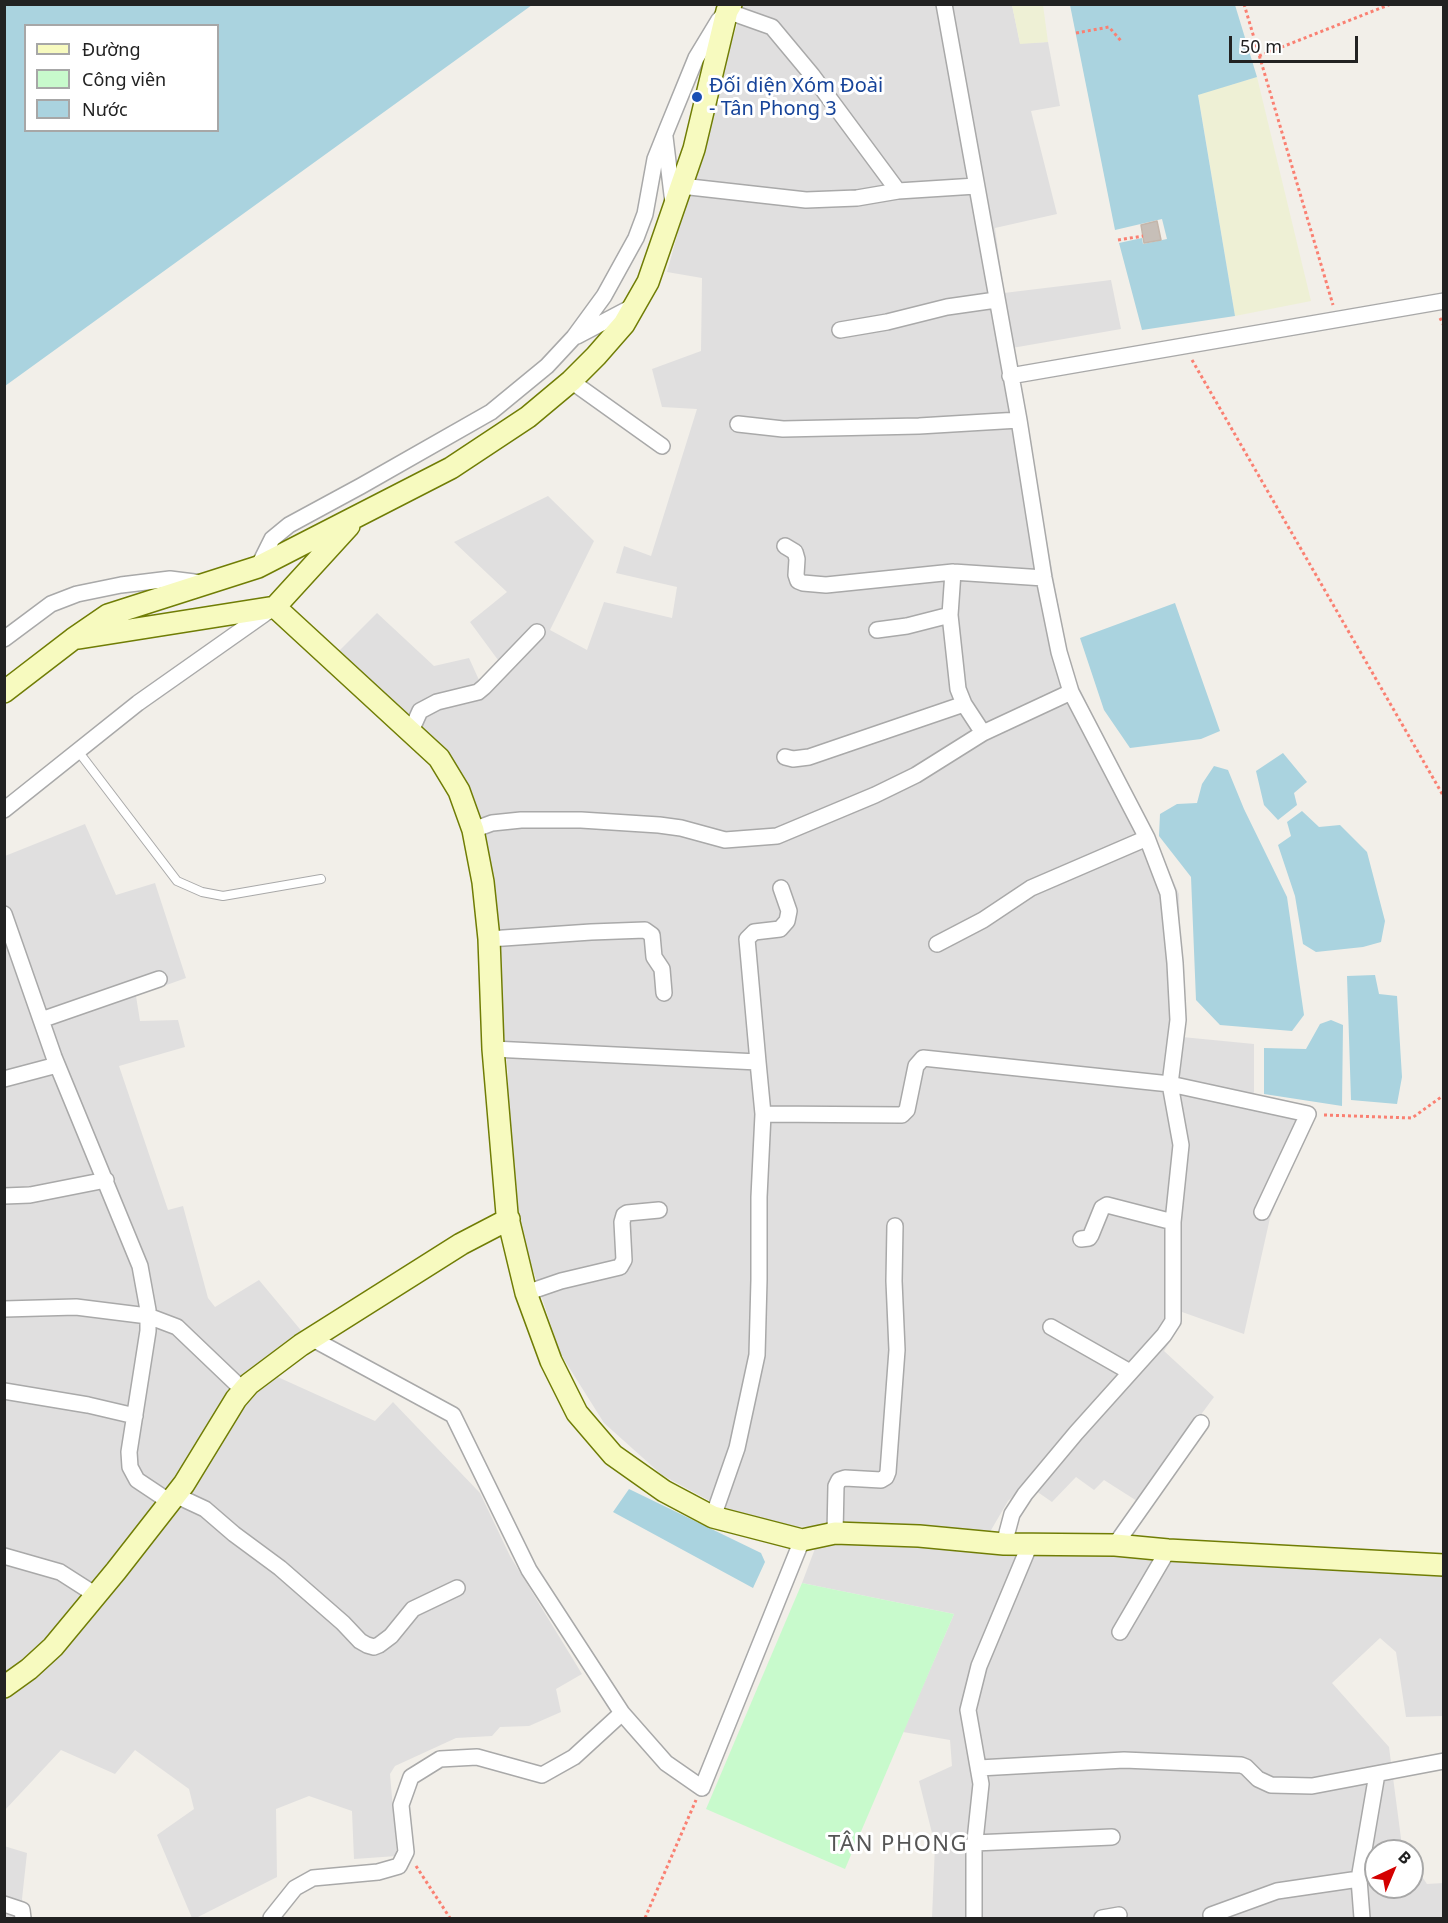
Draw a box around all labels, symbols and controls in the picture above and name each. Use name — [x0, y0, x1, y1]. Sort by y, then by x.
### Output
legend — [24, 24, 219, 132]
scale bar — [1232, 24, 1361, 62]
text: 50 m — [1240, 34, 1282, 58]
text: Đường — [82, 37, 141, 61]
text: Công viên — [82, 67, 166, 91]
place label: Đối diện Xóm Đoài - Tân Phong 3 — [709, 74, 883, 121]
marker: Đối diện Xóm Đoài - Tân Phong 3 — [690, 90, 704, 104]
text: Nước — [82, 97, 128, 121]
district label: TÂN PHONG — [828, 1832, 968, 1858]
north arrow — [1364, 1839, 1424, 1899]
text: B — [1394, 1846, 1417, 1869]

